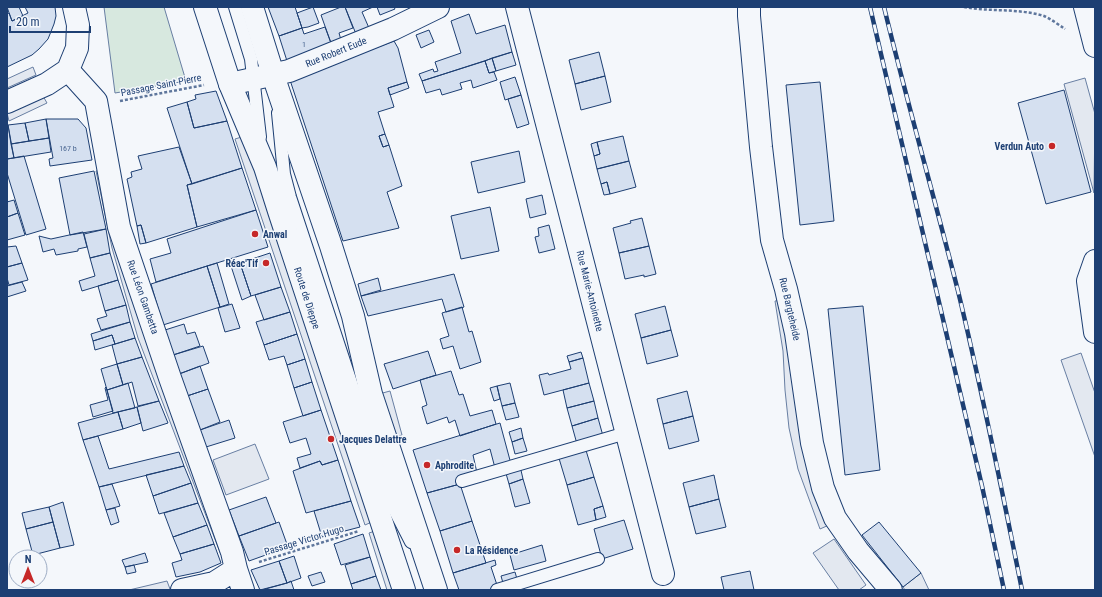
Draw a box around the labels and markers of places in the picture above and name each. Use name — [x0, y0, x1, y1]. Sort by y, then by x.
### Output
place label: Verdun Auto — [995, 141, 1044, 152]
marker: Verdun Auto — [1047, 141, 1057, 151]
marker: Anwal — [250, 229, 260, 239]
place label: Anwal — [263, 229, 287, 240]
place label: Réac'Tif — [226, 258, 259, 269]
marker: Réac'Tif — [261, 258, 271, 268]
marker: Jacques Delattre — [326, 434, 336, 444]
place label: Jacques Delattre — [339, 434, 407, 445]
marker: Aphrodite — [422, 460, 432, 470]
place label: Aphrodite — [435, 460, 474, 471]
marker: La Résidence — [452, 545, 462, 555]
place label: La Résidence — [465, 545, 518, 556]

